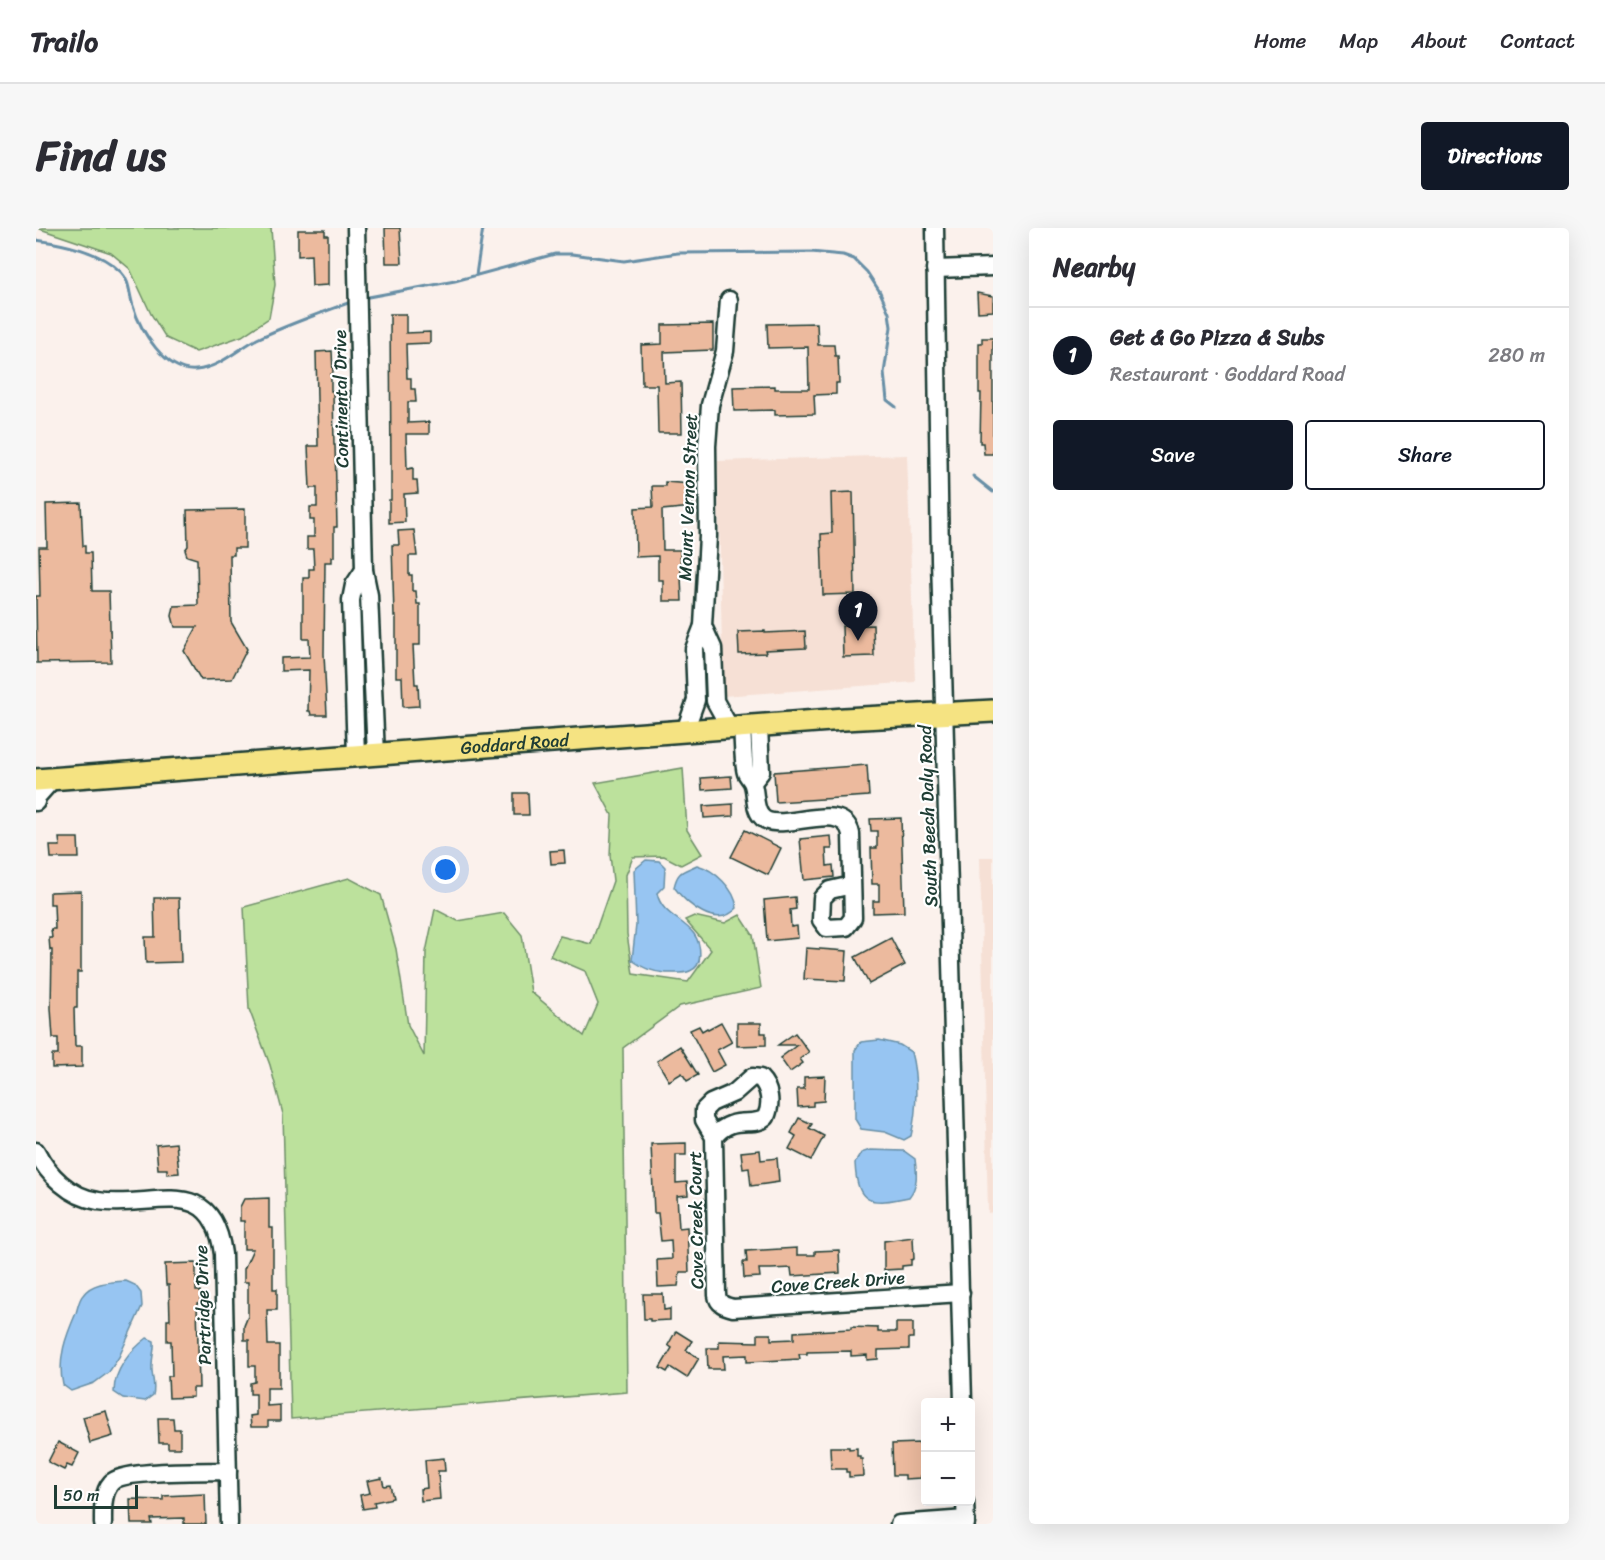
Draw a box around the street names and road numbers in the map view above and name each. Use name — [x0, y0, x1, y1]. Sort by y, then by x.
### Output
street label: Continental Drive — [324, 329, 358, 468]
street label: Mount Vernon Street — [669, 413, 707, 581]
street label: South Beech Daly Road — [909, 723, 947, 907]
street label: Goddard Road — [459, 724, 571, 764]
street label: Cove Creek Court — [679, 1150, 713, 1289]
street label: Partridge Drive — [185, 1244, 221, 1366]
street label: Cove Creek Drive — [770, 1261, 906, 1303]

